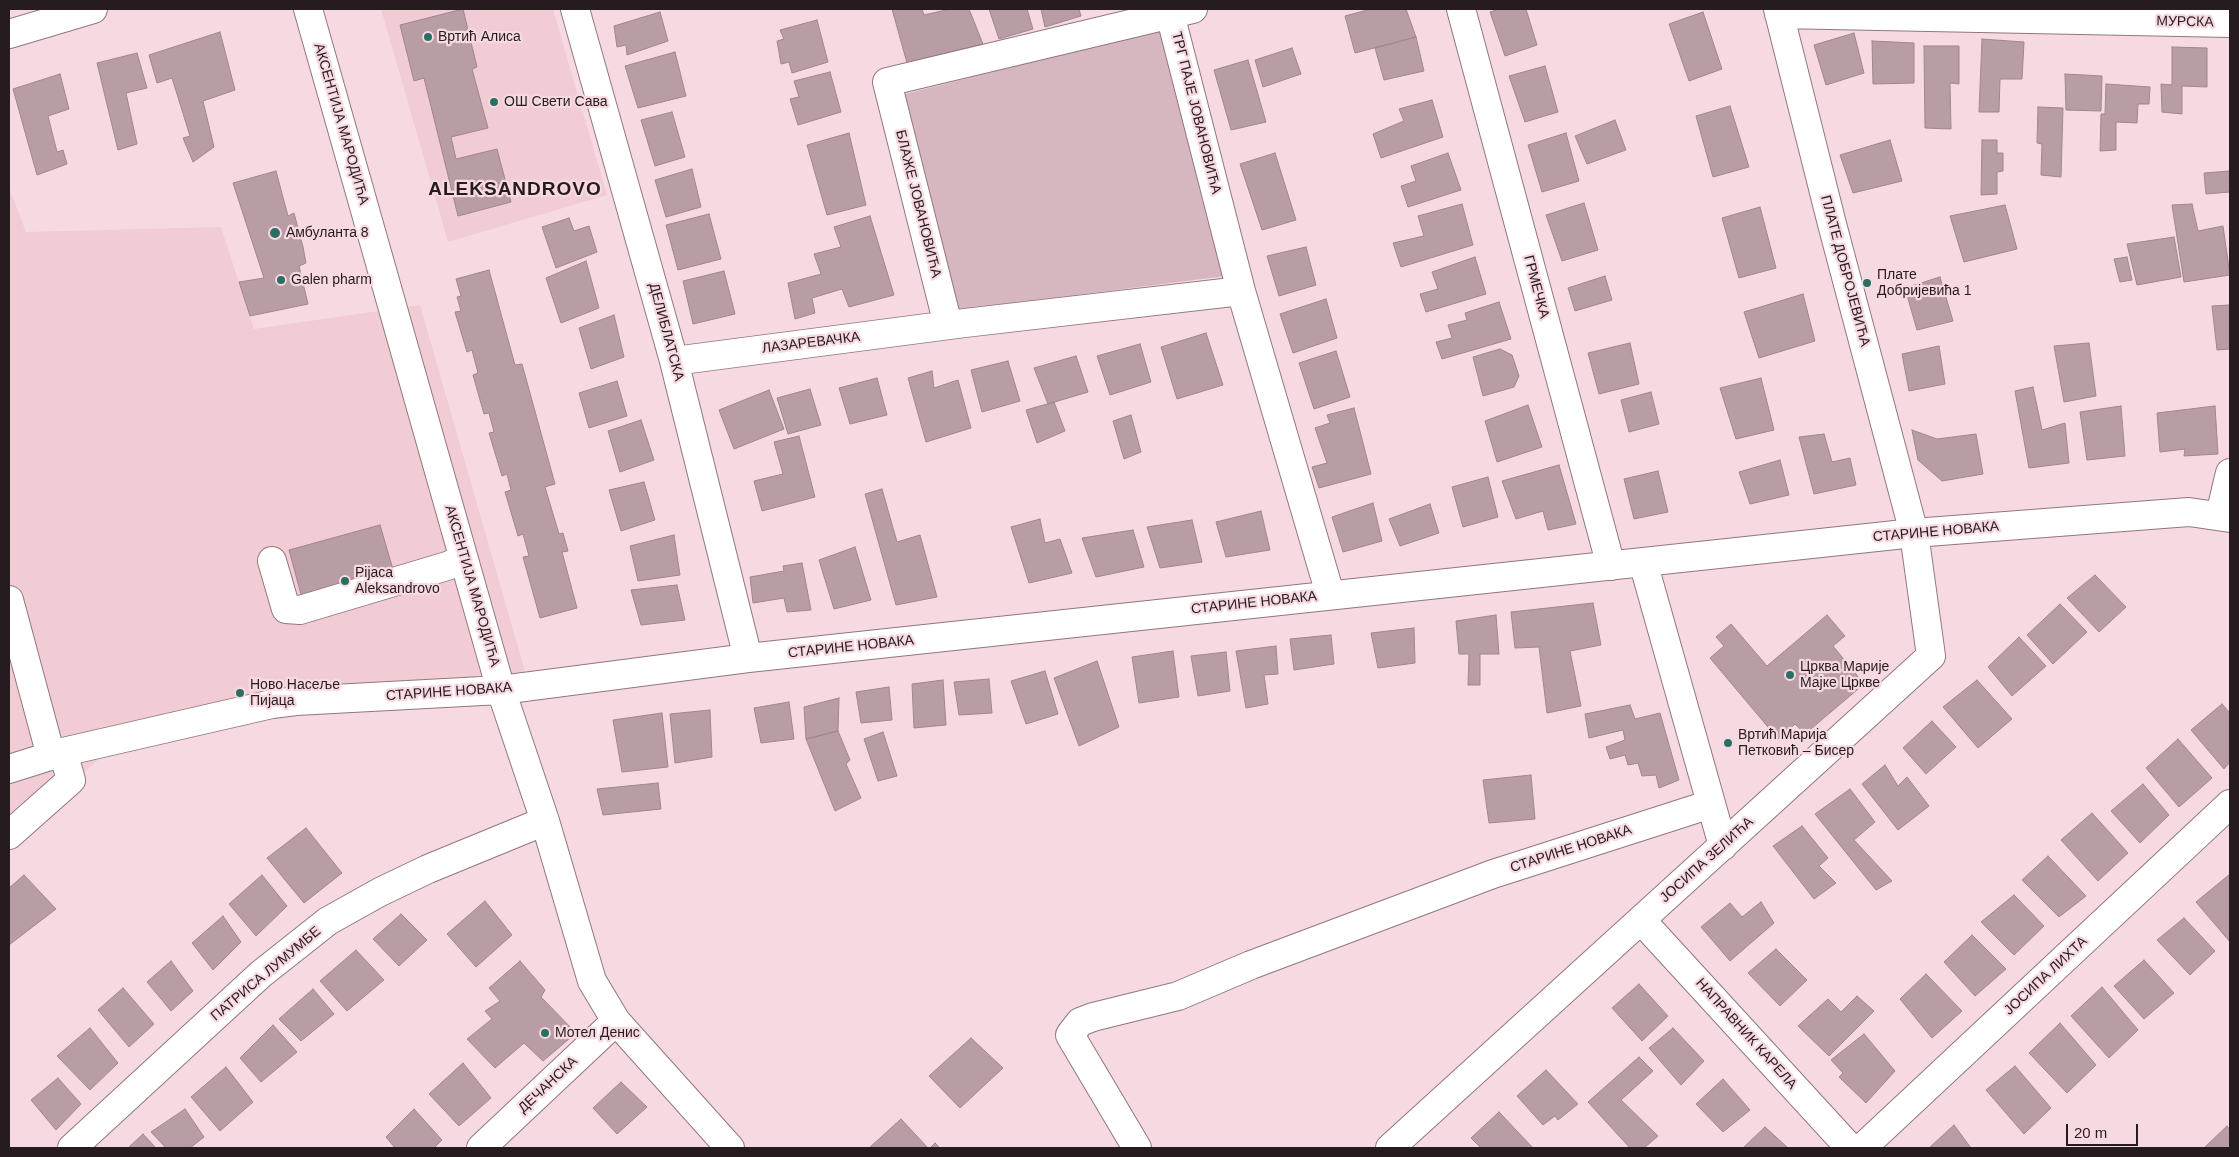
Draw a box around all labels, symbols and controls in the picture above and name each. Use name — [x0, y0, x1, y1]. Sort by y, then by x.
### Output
street label: МУРСКА — [2156, 13, 2214, 31]
place label: Вртић Алиса — [438, 29, 521, 45]
street label: ТРГ ПАЈЕ ЈОВАНОВИЋА — [1168, 30, 1224, 196]
marker: Вртић Алиса — [422, 31, 434, 43]
street label: АКСЕНТИЈА МАРОДИЋА — [310, 41, 372, 207]
place label: ОШ Свети Сава — [504, 94, 608, 110]
marker: ОШ Свети Сава — [488, 96, 500, 108]
street label: БЛАЖЕ ЈОВАНОВИЋА — [892, 128, 944, 280]
district label: ALEKSANDROVO — [427, 179, 603, 201]
street label: ПЛАТЕ ДОБРОЈЕВИЋА — [1817, 194, 1873, 348]
place label: Амбуланта 8 — [286, 225, 369, 241]
marker: Амбуланта 8 — [268, 226, 282, 240]
street label: ГРМЕЧКА — [1520, 254, 1552, 320]
place label: Плате Добријевића 1 — [1877, 267, 1971, 300]
place label: Galen pharm — [291, 272, 372, 288]
marker: Galen pharm — [275, 274, 287, 286]
marker: Плате Добријевића 1 — [1861, 277, 1873, 289]
street label: ДЕЛИБЛАТСКА — [645, 281, 687, 383]
street label: ЛАЗАРЕВАЧКА — [761, 329, 861, 357]
street label: АКСЕНТИЈА МАРОДИЋА — [441, 503, 503, 669]
street label: СТАРИНЕ НОВАКА — [1872, 518, 2000, 546]
place label: Pijaca Aleksandrovo — [355, 565, 440, 598]
marker: Pijaca Aleksandrovo — [339, 575, 351, 587]
street label: СТАРИНЕ НОВАКА — [1190, 588, 1318, 618]
street label: СТАРИНЕ НОВАКА — [787, 632, 915, 662]
place label: Црква Марије Мајке Цркве — [1800, 659, 1889, 692]
marker: Црква Марије Мајке Цркве — [1784, 669, 1796, 681]
place label: Ново Насеље Пијаца — [250, 677, 340, 710]
street label: СТАРИНЕ НОВАКА — [385, 679, 513, 705]
marker: Ново Насеље Пијаца — [234, 687, 246, 699]
place label: Вртић Марија Петковић – Бисер — [1738, 727, 1854, 760]
marker: Вртић Марија Петковић – Бисер — [1722, 737, 1734, 749]
street label: ЈОСИПА ЗЕЛИЋА — [1657, 814, 1757, 906]
street label: СТАРИНЕ НОВАКА — [1508, 821, 1634, 877]
street label: ПАТРИСА ЛУМУМБЕ — [208, 923, 324, 1025]
street label: ЈОСИПА ЛИХТА — [2001, 933, 2091, 1019]
street label: НАПРАВНИК КАРЕЛА — [1692, 975, 1800, 1093]
place label: Мотел Денис — [555, 1025, 640, 1041]
marker: Мотел Денис — [539, 1027, 551, 1039]
street label: ДЕЧАНСКА — [515, 1053, 581, 1117]
scale bar — [2069, 1114, 2142, 1146]
text: 20 m — [2074, 1124, 2107, 1141]

